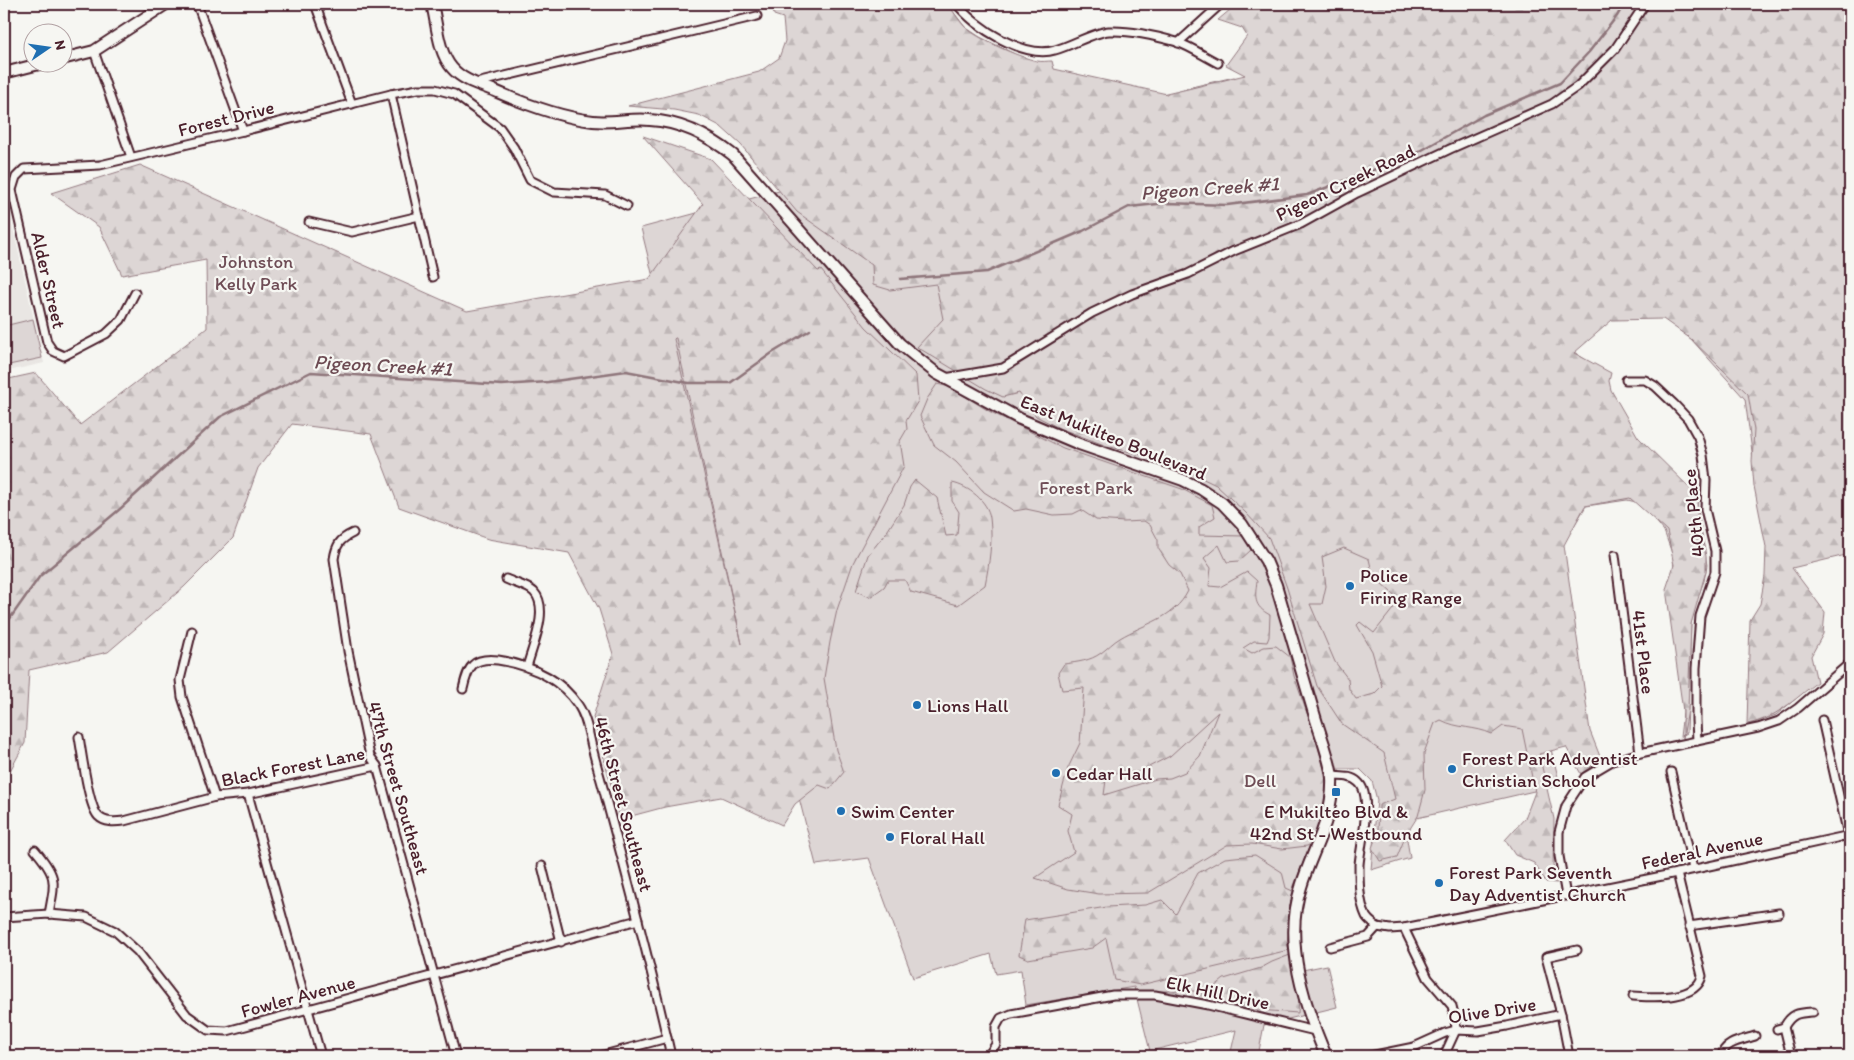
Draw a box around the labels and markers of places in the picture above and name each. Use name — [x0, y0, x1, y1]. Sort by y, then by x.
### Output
place label: Police Firing Range — [1360, 564, 1462, 609]
marker: Police Firing Range — [1344, 580, 1356, 592]
place label: Lions Hall — [927, 694, 1009, 717]
marker: Lions Hall — [911, 699, 923, 711]
place label: Forest Park Adventist Christian School — [1462, 747, 1638, 792]
place label: Cedar Hall — [1066, 762, 1153, 785]
marker: Forest Park Adventist Christian School — [1446, 763, 1458, 775]
marker: Cedar Hall — [1050, 767, 1062, 779]
marker: E Mukilteo Blvd & 42nd St - Westbound — [1330, 786, 1342, 798]
place label: Swim Center — [851, 800, 955, 823]
place label: E Mukilteo Blvd & 42nd St - Westbound — [1250, 800, 1422, 845]
marker: Swim Center — [835, 805, 847, 817]
place label: Floral Hall — [900, 826, 985, 849]
marker: Floral Hall — [884, 831, 896, 843]
place label: Forest Park Seventh Day Adventist Church — [1449, 861, 1626, 906]
marker: Forest Park Seventh Day Adventist Church — [1433, 877, 1445, 889]

